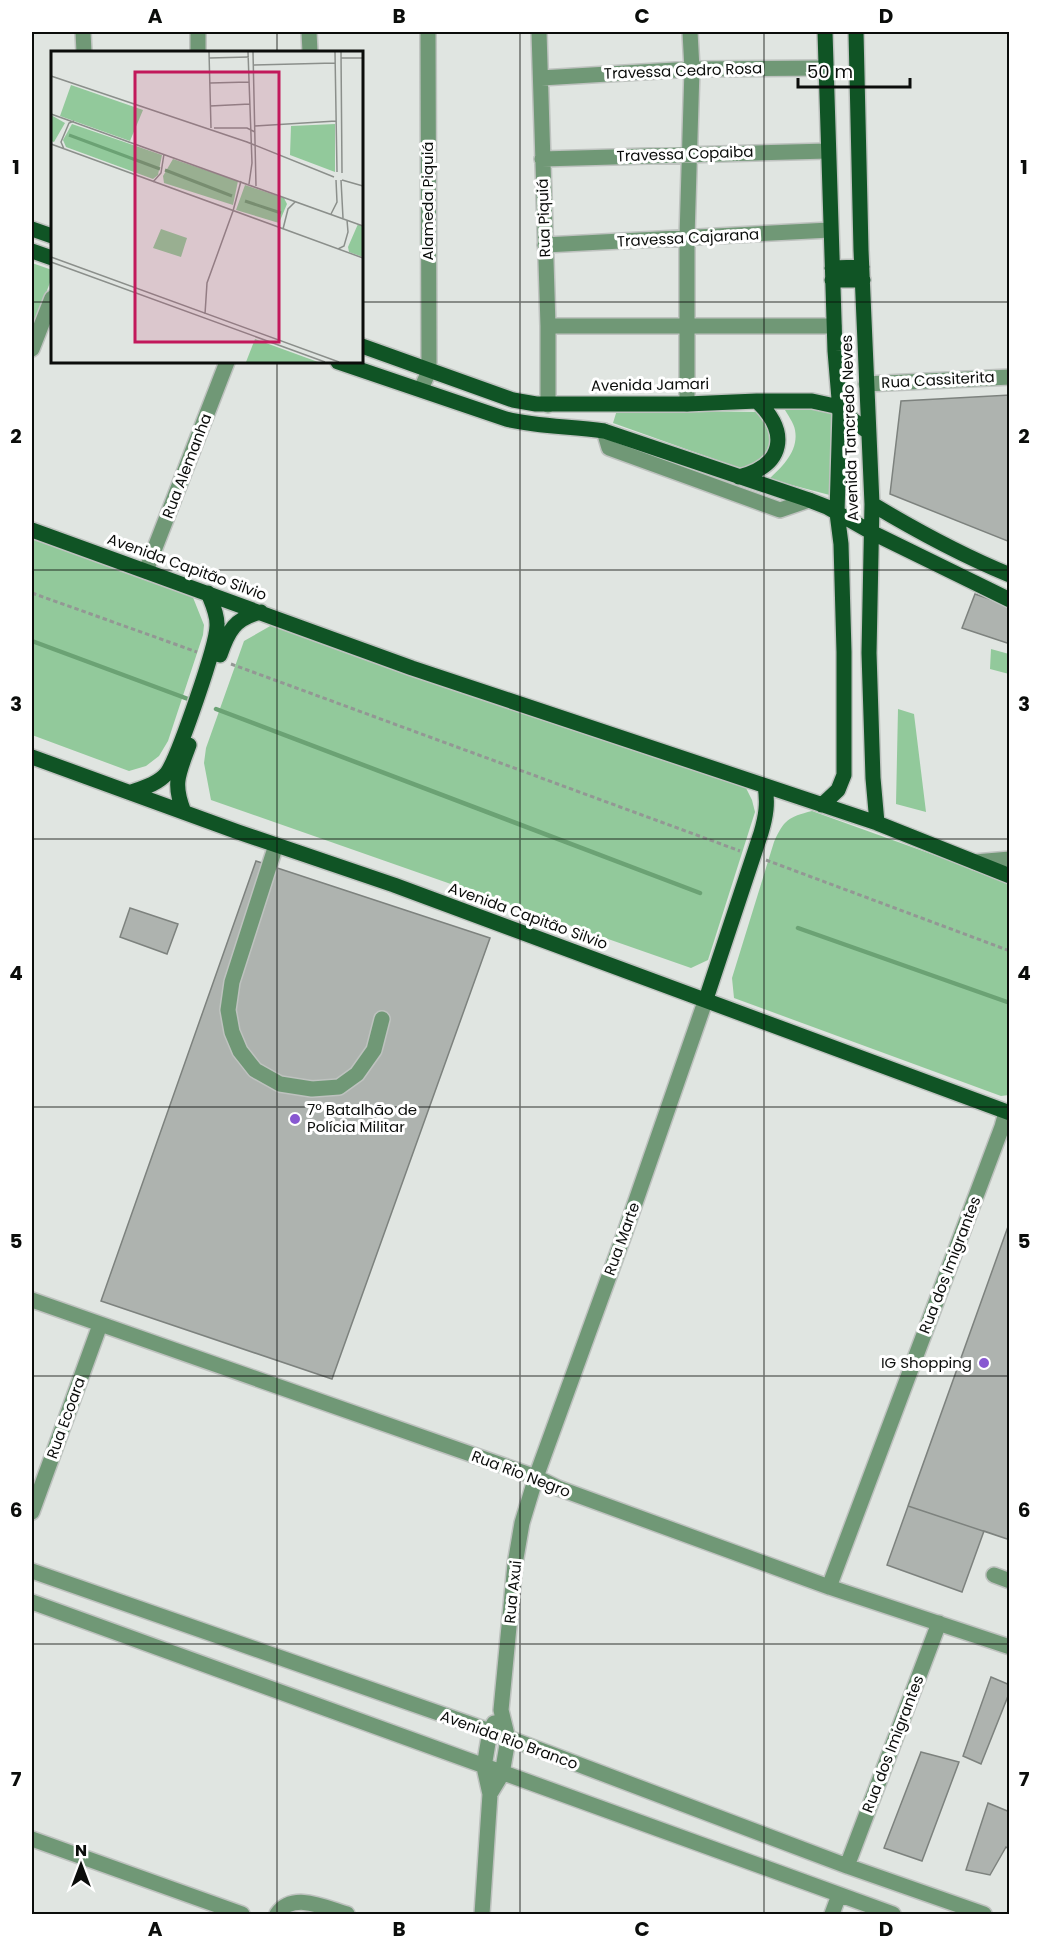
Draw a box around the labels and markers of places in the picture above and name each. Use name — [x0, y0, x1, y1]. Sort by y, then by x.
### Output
place label: 7º Batalhão de Polícia Militar — [307, 1099, 417, 1137]
marker: 7º Batalhão de Polícia Militar — [288, 1112, 302, 1126]
place label: IG Shopping — [881, 1352, 972, 1373]
marker: IG Shopping — [977, 1356, 991, 1370]

